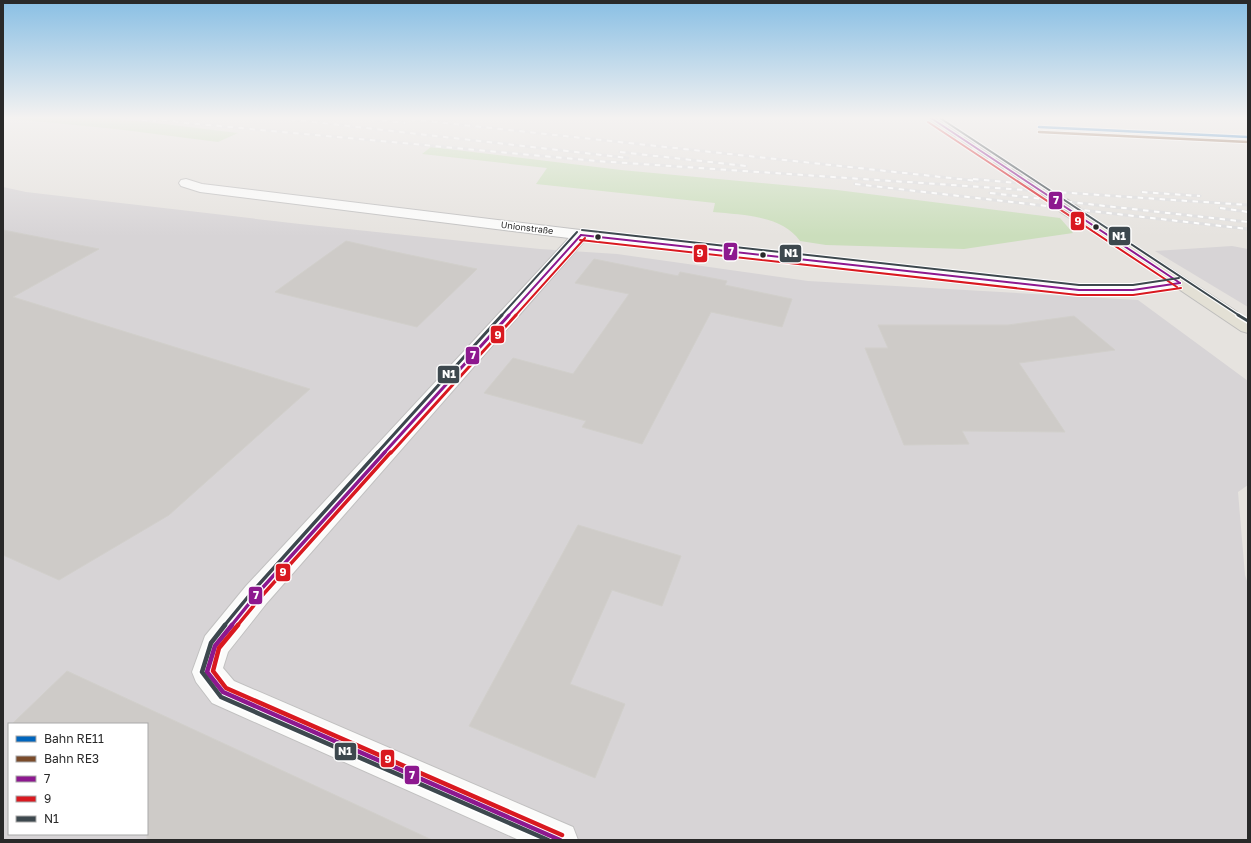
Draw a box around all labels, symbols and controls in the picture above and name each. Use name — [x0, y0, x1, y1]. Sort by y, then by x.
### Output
line badge: 7 — [1048, 191, 1063, 210]
text: 7 — [1053, 193, 1059, 206]
line badge: 9 — [1070, 211, 1085, 231]
text: 9 — [1075, 214, 1082, 227]
street label: Unionstraße — [500, 219, 554, 236]
unlabelled marker — [1091, 222, 1101, 232]
line badge: N1 — [1108, 226, 1131, 246]
text: N1 — [1112, 229, 1126, 242]
unlabelled marker — [593, 232, 603, 242]
line badge: 7 — [723, 242, 738, 261]
line badge: 9 — [693, 244, 708, 263]
text: 7 — [728, 244, 734, 257]
line badge: N1 — [779, 244, 802, 263]
text: 9 — [697, 246, 704, 259]
text: N1 — [784, 246, 798, 259]
unlabelled marker — [758, 250, 768, 260]
line badge: 9 — [490, 325, 505, 344]
text: 9 — [495, 328, 502, 341]
line badge: 7 — [465, 346, 480, 365]
text: 7 — [470, 348, 476, 361]
line badge: N1 — [437, 365, 460, 384]
text: N1 — [442, 367, 456, 380]
line badge: 9 — [275, 563, 291, 582]
text: 9 — [280, 565, 287, 578]
line badge: 7 — [248, 586, 263, 605]
text: 7 — [253, 588, 259, 601]
legend — [8, 723, 148, 835]
text: Bahn RE11 — [44, 731, 104, 746]
line badge: N1 — [334, 742, 357, 761]
text: N1 — [338, 744, 352, 757]
line badge: 9 — [380, 749, 395, 768]
text: Bahn RE3 — [44, 751, 99, 766]
text: 9 — [385, 752, 392, 765]
line badge: 7 — [404, 765, 420, 785]
text: 7 — [409, 768, 415, 781]
text: 7 — [44, 771, 50, 786]
text: 9 — [44, 791, 51, 806]
text: N1 — [44, 811, 59, 826]

